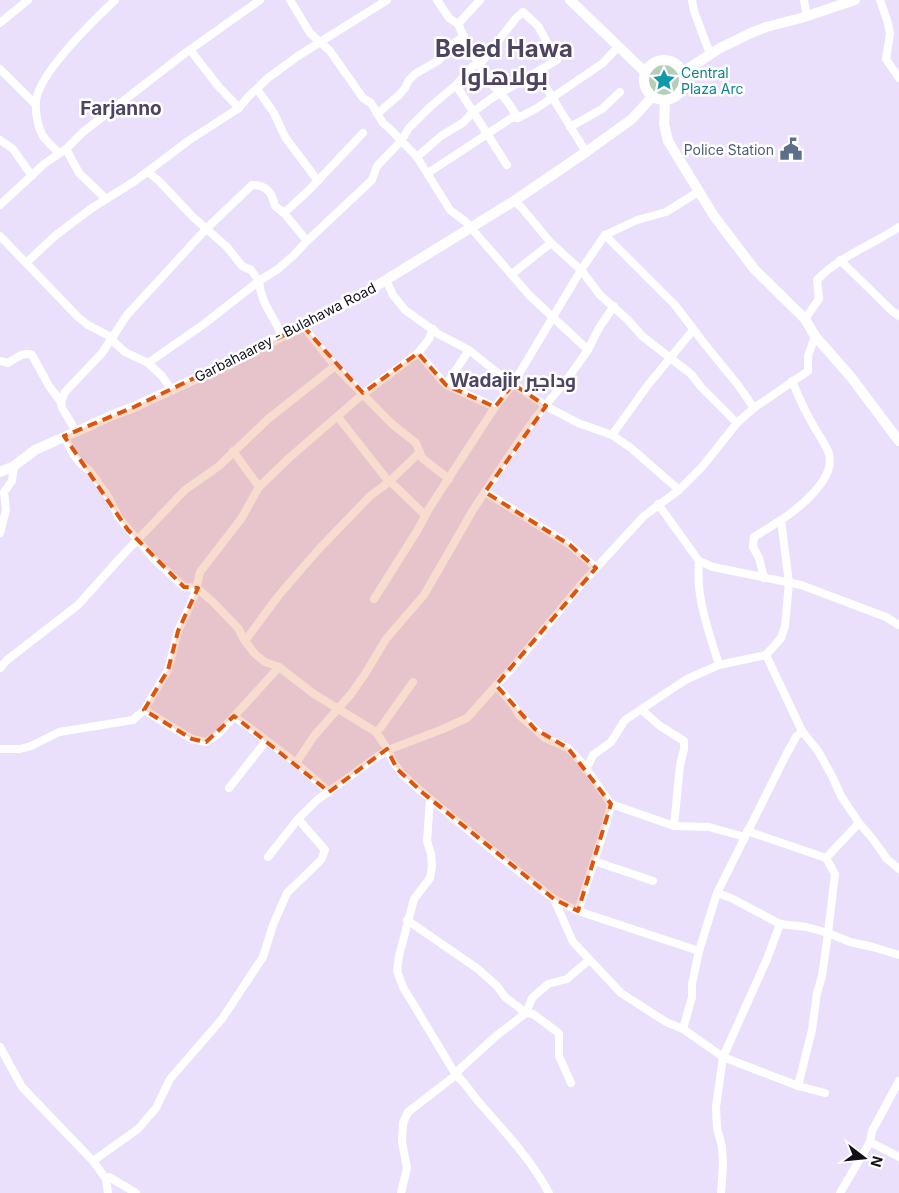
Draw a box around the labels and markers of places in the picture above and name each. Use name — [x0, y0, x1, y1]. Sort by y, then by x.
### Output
place label: Central Plaza Arc — [681, 64, 743, 97]
place icon: Central Plaza Arc — [651, 67, 677, 93]
public building icon: Police Station — [778, 136, 804, 162]
place label: Police Station — [684, 141, 774, 158]

